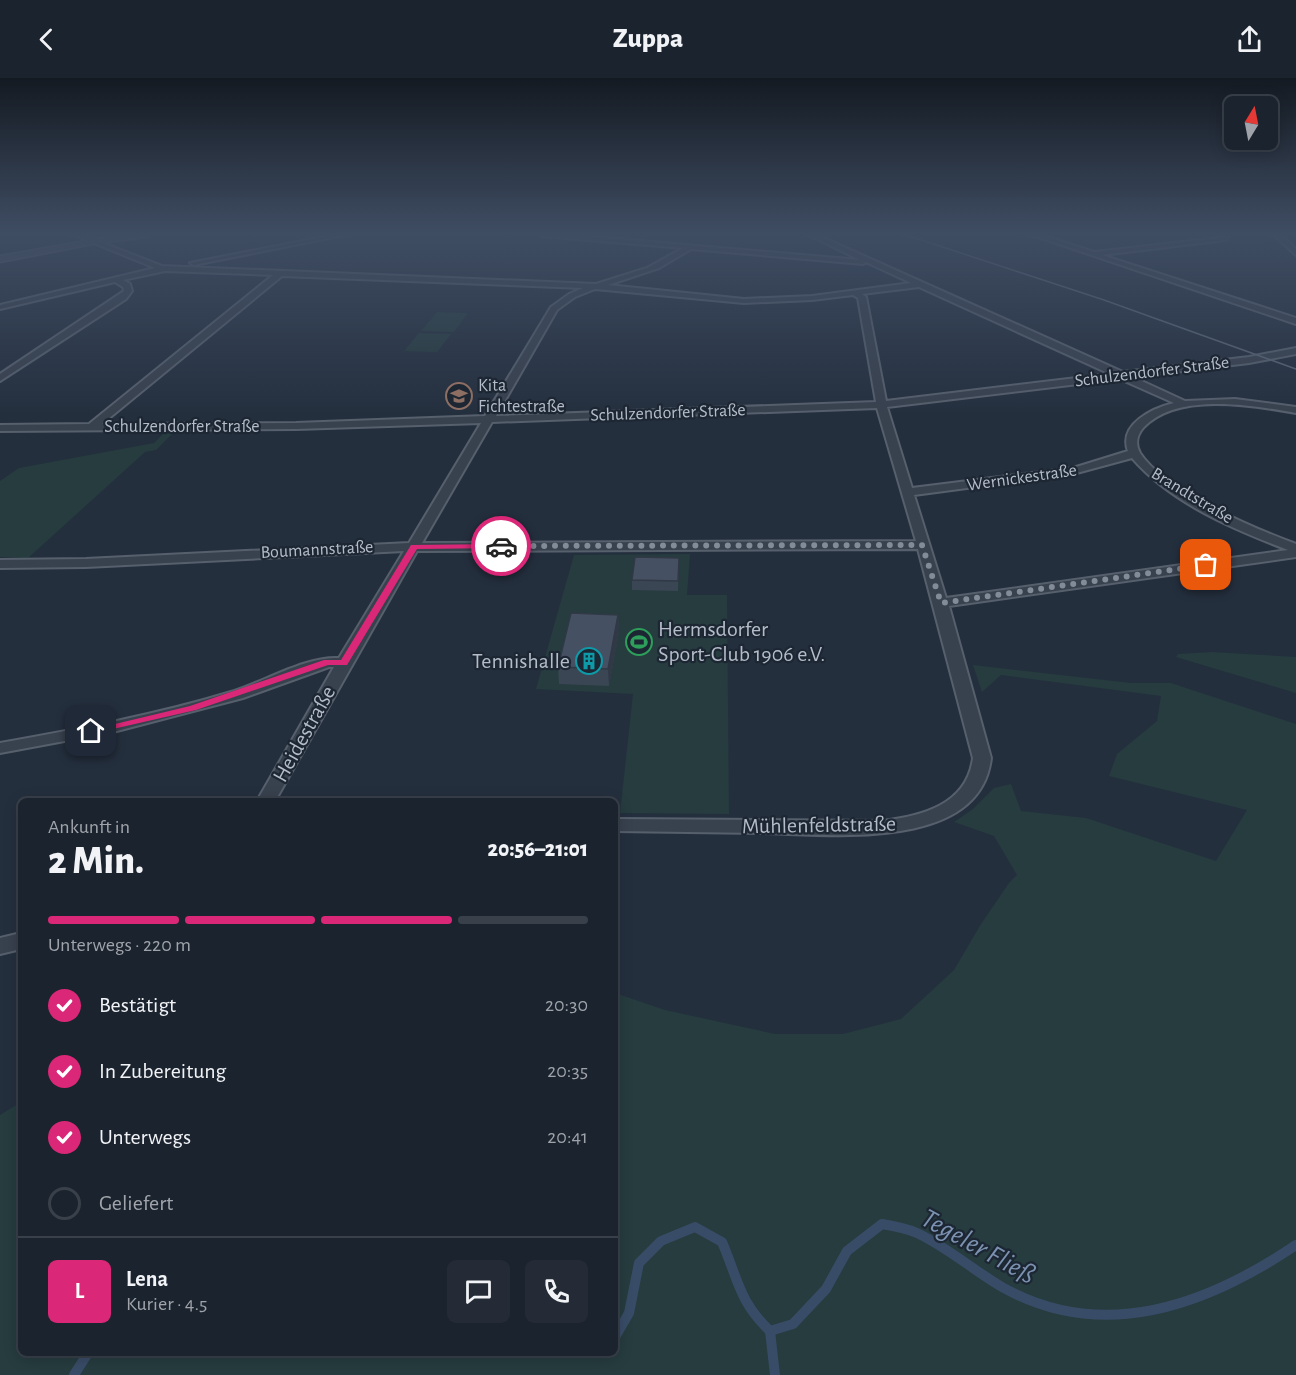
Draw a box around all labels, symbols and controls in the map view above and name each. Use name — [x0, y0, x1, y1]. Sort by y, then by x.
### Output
icon: back — [30, 23, 63, 56]
icon: share — [1233, 23, 1266, 56]
text: Zuppa — [613, 25, 683, 52]
north arrow — [1224, 96, 1278, 150]
map controls — [1224, 96, 1278, 150]
street label: Schulzendorfer Straße — [1074, 354, 1230, 390]
place label: Kita Fichtestraße — [478, 377, 565, 416]
school or university icon: Kita Fichtestraße — [444, 381, 474, 411]
street label: Schulzendorfer Straße — [590, 401, 746, 425]
street label: Schulzendorfer Straße — [104, 418, 260, 436]
street label: Wernickestraße — [966, 461, 1078, 495]
street label: Brandtstraße — [1148, 465, 1236, 527]
courier — [471, 516, 531, 576]
icon: car — [485, 530, 518, 563]
street label: Boumannstraße — [260, 538, 374, 562]
pin — [1180, 539, 1231, 590]
icon: bag — [1189, 548, 1222, 581]
place label: Hermsdorfer Sport-Club 1906 e.V. — [658, 618, 825, 665]
sports icon: Hermsdorfer Sport-Club 1906 e.V. — [624, 627, 654, 657]
building icon: Tennishalle — [574, 646, 604, 676]
place label: Tennishalle — [472, 650, 570, 672]
street label: Heidestraße — [269, 682, 339, 786]
pin — [65, 705, 116, 756]
icon: home — [74, 714, 107, 747]
street label: Mühlenfeldstraße — [742, 813, 896, 837]
text: Ankunft in — [48, 817, 130, 837]
text: 20:56–21:01 — [488, 838, 588, 860]
text: 2 Min. — [48, 842, 144, 881]
text: Unterwegs · 220 m — [48, 935, 191, 955]
icon: check — [48, 989, 81, 1022]
text: Bestätigt — [99, 994, 176, 1016]
text: 20:30 — [545, 995, 588, 1015]
icon: check — [48, 1055, 81, 1088]
text: In Zubereitung — [99, 1060, 226, 1082]
text: 20:35 — [547, 1061, 588, 1081]
icon: check — [48, 1121, 81, 1154]
text: Unterwegs — [99, 1126, 191, 1148]
text: 20:41 — [547, 1127, 588, 1147]
text: Geliefert — [99, 1192, 173, 1214]
water label: Tegeler Fließ — [916, 1204, 1040, 1290]
button: chat — [447, 1260, 510, 1323]
button: phone — [525, 1260, 588, 1323]
text: Lena — [126, 1268, 168, 1290]
text: L — [75, 1280, 84, 1302]
text: Kurier · 4.5 — [126, 1294, 207, 1314]

